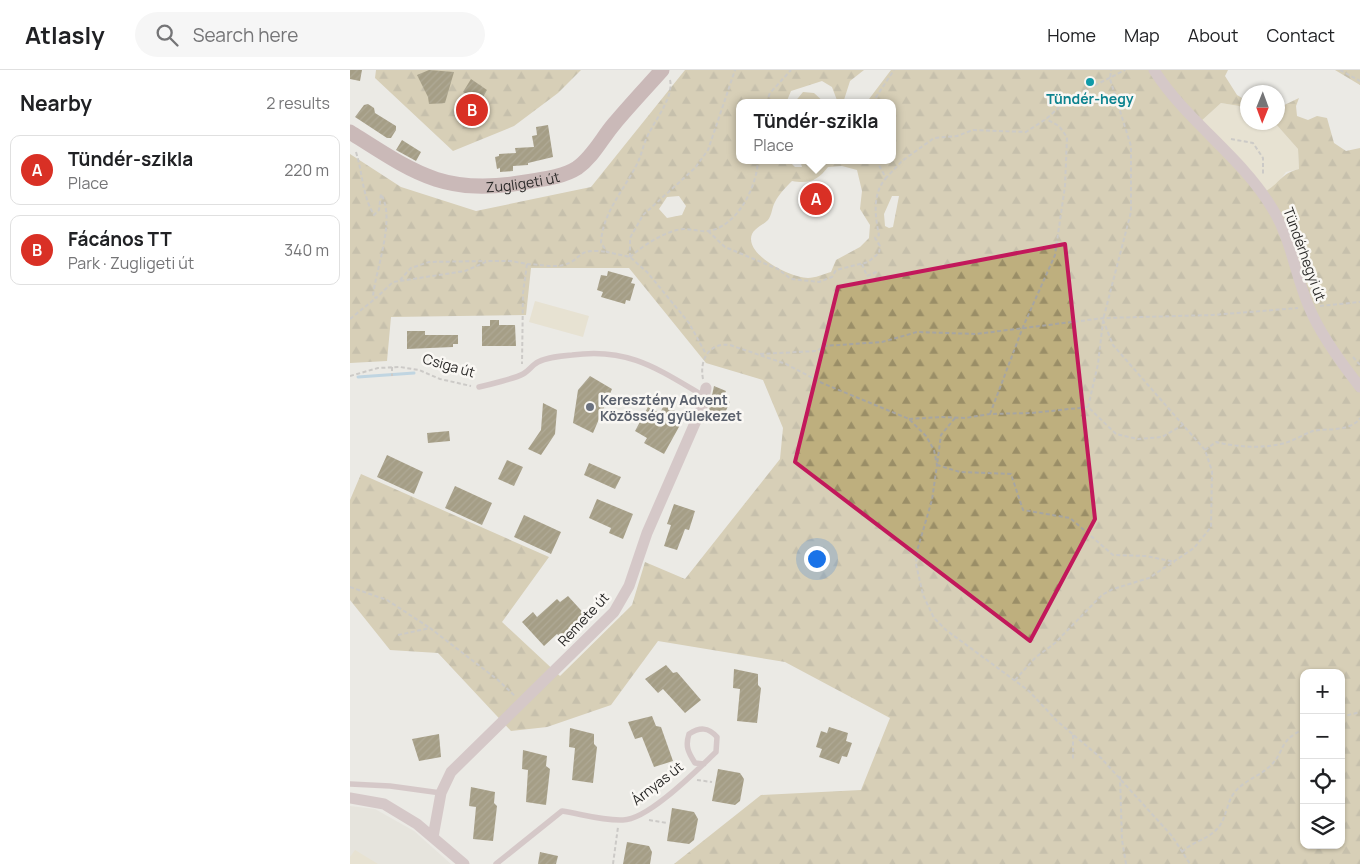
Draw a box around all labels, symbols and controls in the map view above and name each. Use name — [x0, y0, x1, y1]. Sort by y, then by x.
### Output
search box — [135, 12, 485, 57]
text: Atlasly — [25, 18, 105, 51]
icon: search — [153, 21, 181, 49]
text: Search here — [193, 22, 298, 48]
text: Home — [1047, 23, 1096, 47]
text: Map — [1124, 23, 1160, 47]
text: About — [1188, 23, 1238, 47]
text: Contact — [1266, 23, 1335, 47]
marker: Tündér-hegy — [1084, 76, 1096, 88]
north arrow — [1240, 85, 1285, 130]
text: Nearby — [20, 89, 92, 117]
place label: Tündér-hegy — [1046, 89, 1134, 108]
pin: B — [456, 91, 488, 129]
text: 2 results — [266, 92, 330, 114]
popup — [736, 99, 896, 164]
text: Tündér-szikla — [753, 108, 879, 134]
text: Place — [753, 134, 794, 156]
text: Tündér-szikla — [68, 146, 193, 172]
text: A — [32, 159, 42, 181]
text: 220 m — [284, 159, 329, 181]
street label: Zugligeti út — [485, 166, 562, 196]
text: Place — [68, 172, 108, 194]
pin: A — [800, 180, 832, 218]
street label: Tündérhegyi út — [1279, 205, 1331, 304]
text: Fácános TT — [68, 226, 172, 252]
text: B — [32, 239, 42, 261]
text: 340 m — [284, 239, 329, 261]
text: Park · Zugligeti út — [68, 252, 194, 274]
street label: Csiga út — [421, 349, 478, 382]
place label: Keresztény Advent Közösség gyülekezet — [600, 390, 742, 425]
marker: Keresztény Advent Közösség gyülekezet — [584, 401, 596, 413]
your location — [804, 546, 830, 572]
street label: Remete út — [553, 588, 613, 650]
map controls — [1300, 669, 1345, 849]
button: + — [1300, 669, 1345, 714]
button: − — [1300, 714, 1345, 759]
street label: Árnyas út — [627, 757, 687, 809]
button: locate — [1300, 759, 1345, 804]
button: layers — [1300, 804, 1345, 849]

